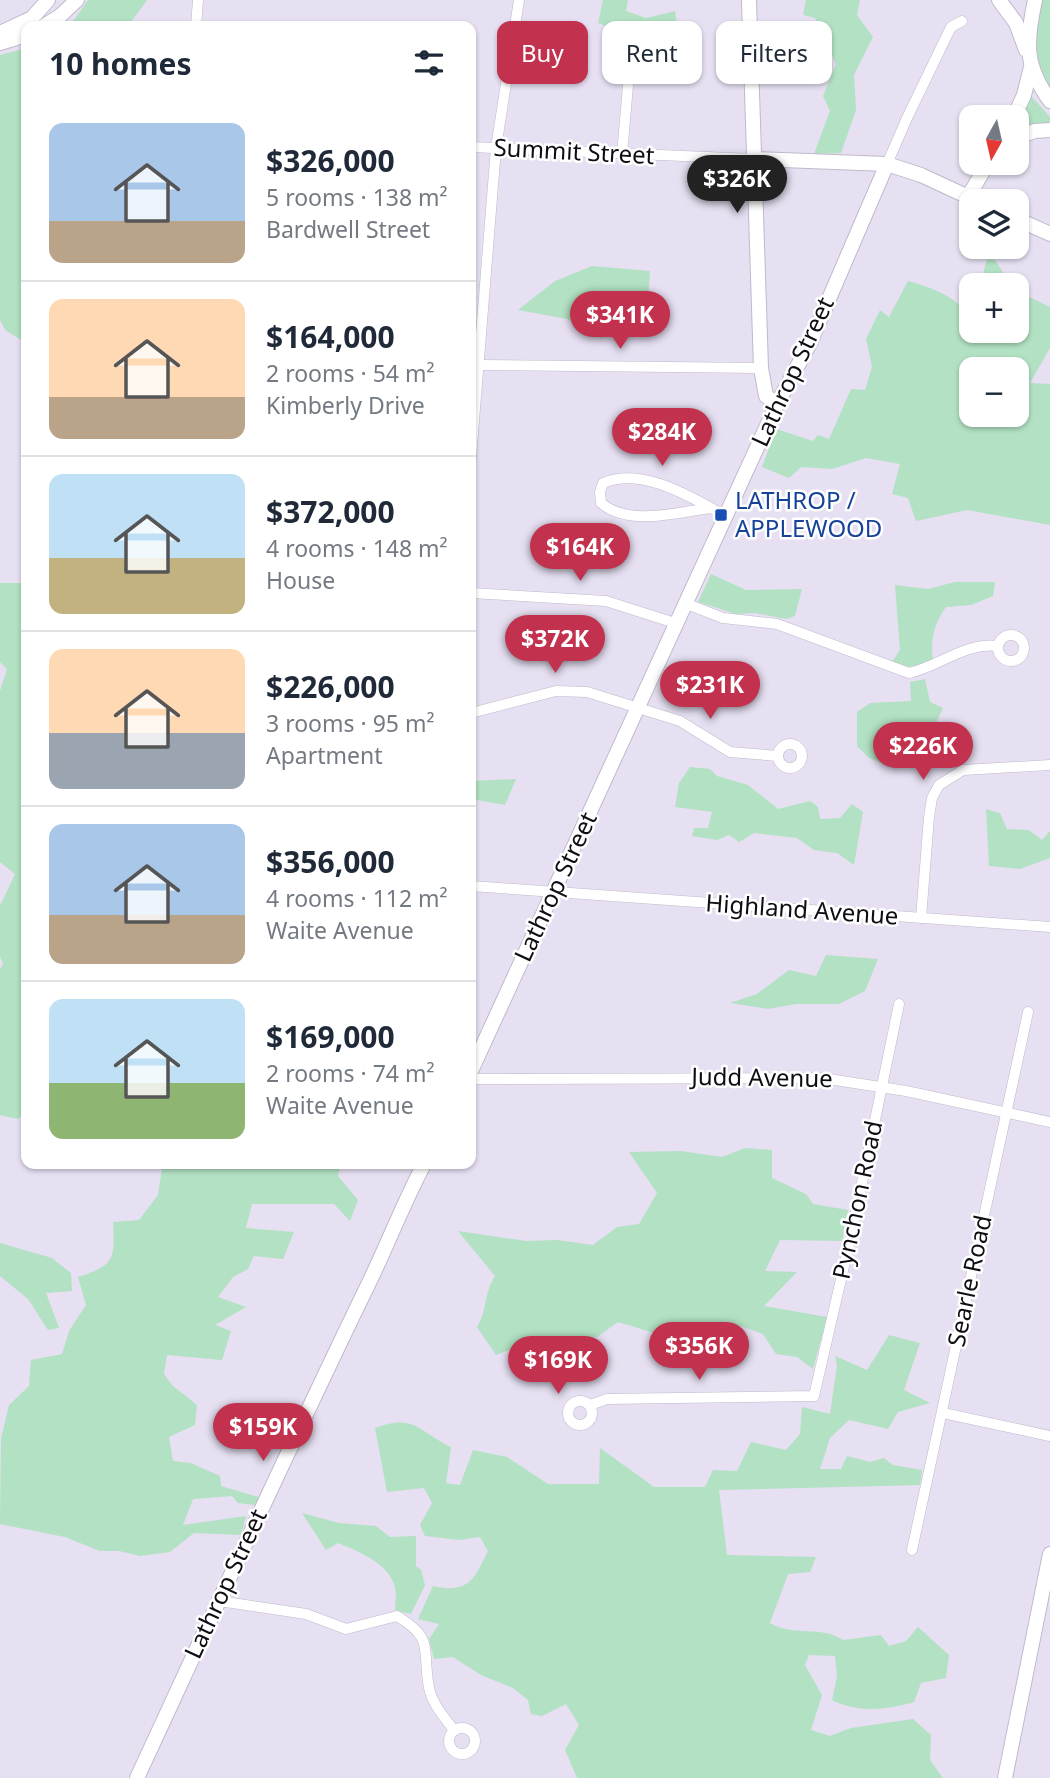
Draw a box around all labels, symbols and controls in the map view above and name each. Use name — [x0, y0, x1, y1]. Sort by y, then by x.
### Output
chip: Buy — [497, 21, 588, 84]
chip: Rent — [602, 21, 702, 84]
chip: Filters — [716, 21, 832, 84]
text: 10 homes — [49, 43, 192, 84]
icon: filters — [410, 44, 448, 82]
north arrow — [959, 105, 1029, 175]
map controls — [959, 105, 1029, 427]
street label: Summit Street — [493, 130, 656, 171]
text: $326,000 — [266, 140, 395, 181]
icon: home — [105, 151, 189, 235]
pin: $326K — [688, 156, 786, 215]
text: $326K — [703, 162, 771, 194]
text: 5 rooms · 138 m² — [266, 181, 448, 213]
button: layers — [959, 189, 1029, 259]
text: Bardwell Street — [266, 213, 430, 245]
button: + — [959, 273, 1029, 343]
street label: Lathrop Street — [743, 291, 841, 452]
pin: $341K — [571, 292, 669, 351]
text: $341K — [586, 298, 654, 330]
text: $164,000 — [266, 316, 395, 357]
icon: home — [105, 327, 189, 411]
text: 2 rooms · 54 m² — [266, 357, 435, 389]
button: − — [959, 357, 1029, 427]
text: Kimberly Drive — [266, 389, 425, 421]
pin: $284K — [613, 408, 711, 468]
text: $284K — [628, 415, 696, 447]
place label: LATHROP / APPLEWOOD — [735, 483, 882, 544]
text: $372,000 — [266, 491, 395, 532]
icon: home — [105, 502, 189, 586]
marker: LATHROP / APPLEWOOD — [713, 507, 729, 523]
pin: $164K — [531, 524, 629, 583]
text: $164K — [546, 530, 614, 562]
text: 4 rooms · 148 m² — [266, 532, 448, 564]
text: House — [266, 564, 335, 596]
pin: $372K — [506, 616, 604, 675]
text: $372K — [521, 622, 589, 654]
pin: $231K — [661, 662, 759, 721]
text: $226,000 — [266, 666, 395, 707]
text: $231K — [676, 668, 744, 700]
icon: home — [105, 677, 189, 761]
text: 3 rooms · 95 m² — [266, 707, 435, 739]
pin: $226K — [874, 722, 972, 782]
text: $226K — [889, 729, 957, 761]
text: Apartment — [266, 739, 383, 771]
street label: Lathrop Street — [506, 806, 604, 967]
text: $356,000 — [266, 841, 395, 882]
icon: home — [105, 852, 189, 936]
text: 4 rooms · 112 m² — [266, 882, 448, 914]
street label: Highland Avenue — [705, 885, 900, 932]
text: Waite Avenue — [266, 914, 414, 946]
text: $169,000 — [266, 1016, 395, 1057]
icon: home — [105, 1027, 189, 1111]
text: 2 rooms · 74 m² — [266, 1057, 435, 1089]
street label: Judd Avenue — [689, 1059, 833, 1094]
text: Waite Avenue — [266, 1089, 414, 1121]
street label: Pynchon Road — [824, 1117, 889, 1282]
street label: Searle Road — [938, 1212, 999, 1350]
pin: $356K — [650, 1322, 748, 1382]
text: $356K — [665, 1329, 733, 1361]
pin: $169K — [509, 1336, 607, 1396]
text: $169K — [524, 1343, 592, 1375]
pin: $159K — [214, 1404, 312, 1463]
text: $159K — [229, 1410, 297, 1442]
street label: Lathrop Street — [176, 1503, 274, 1664]

